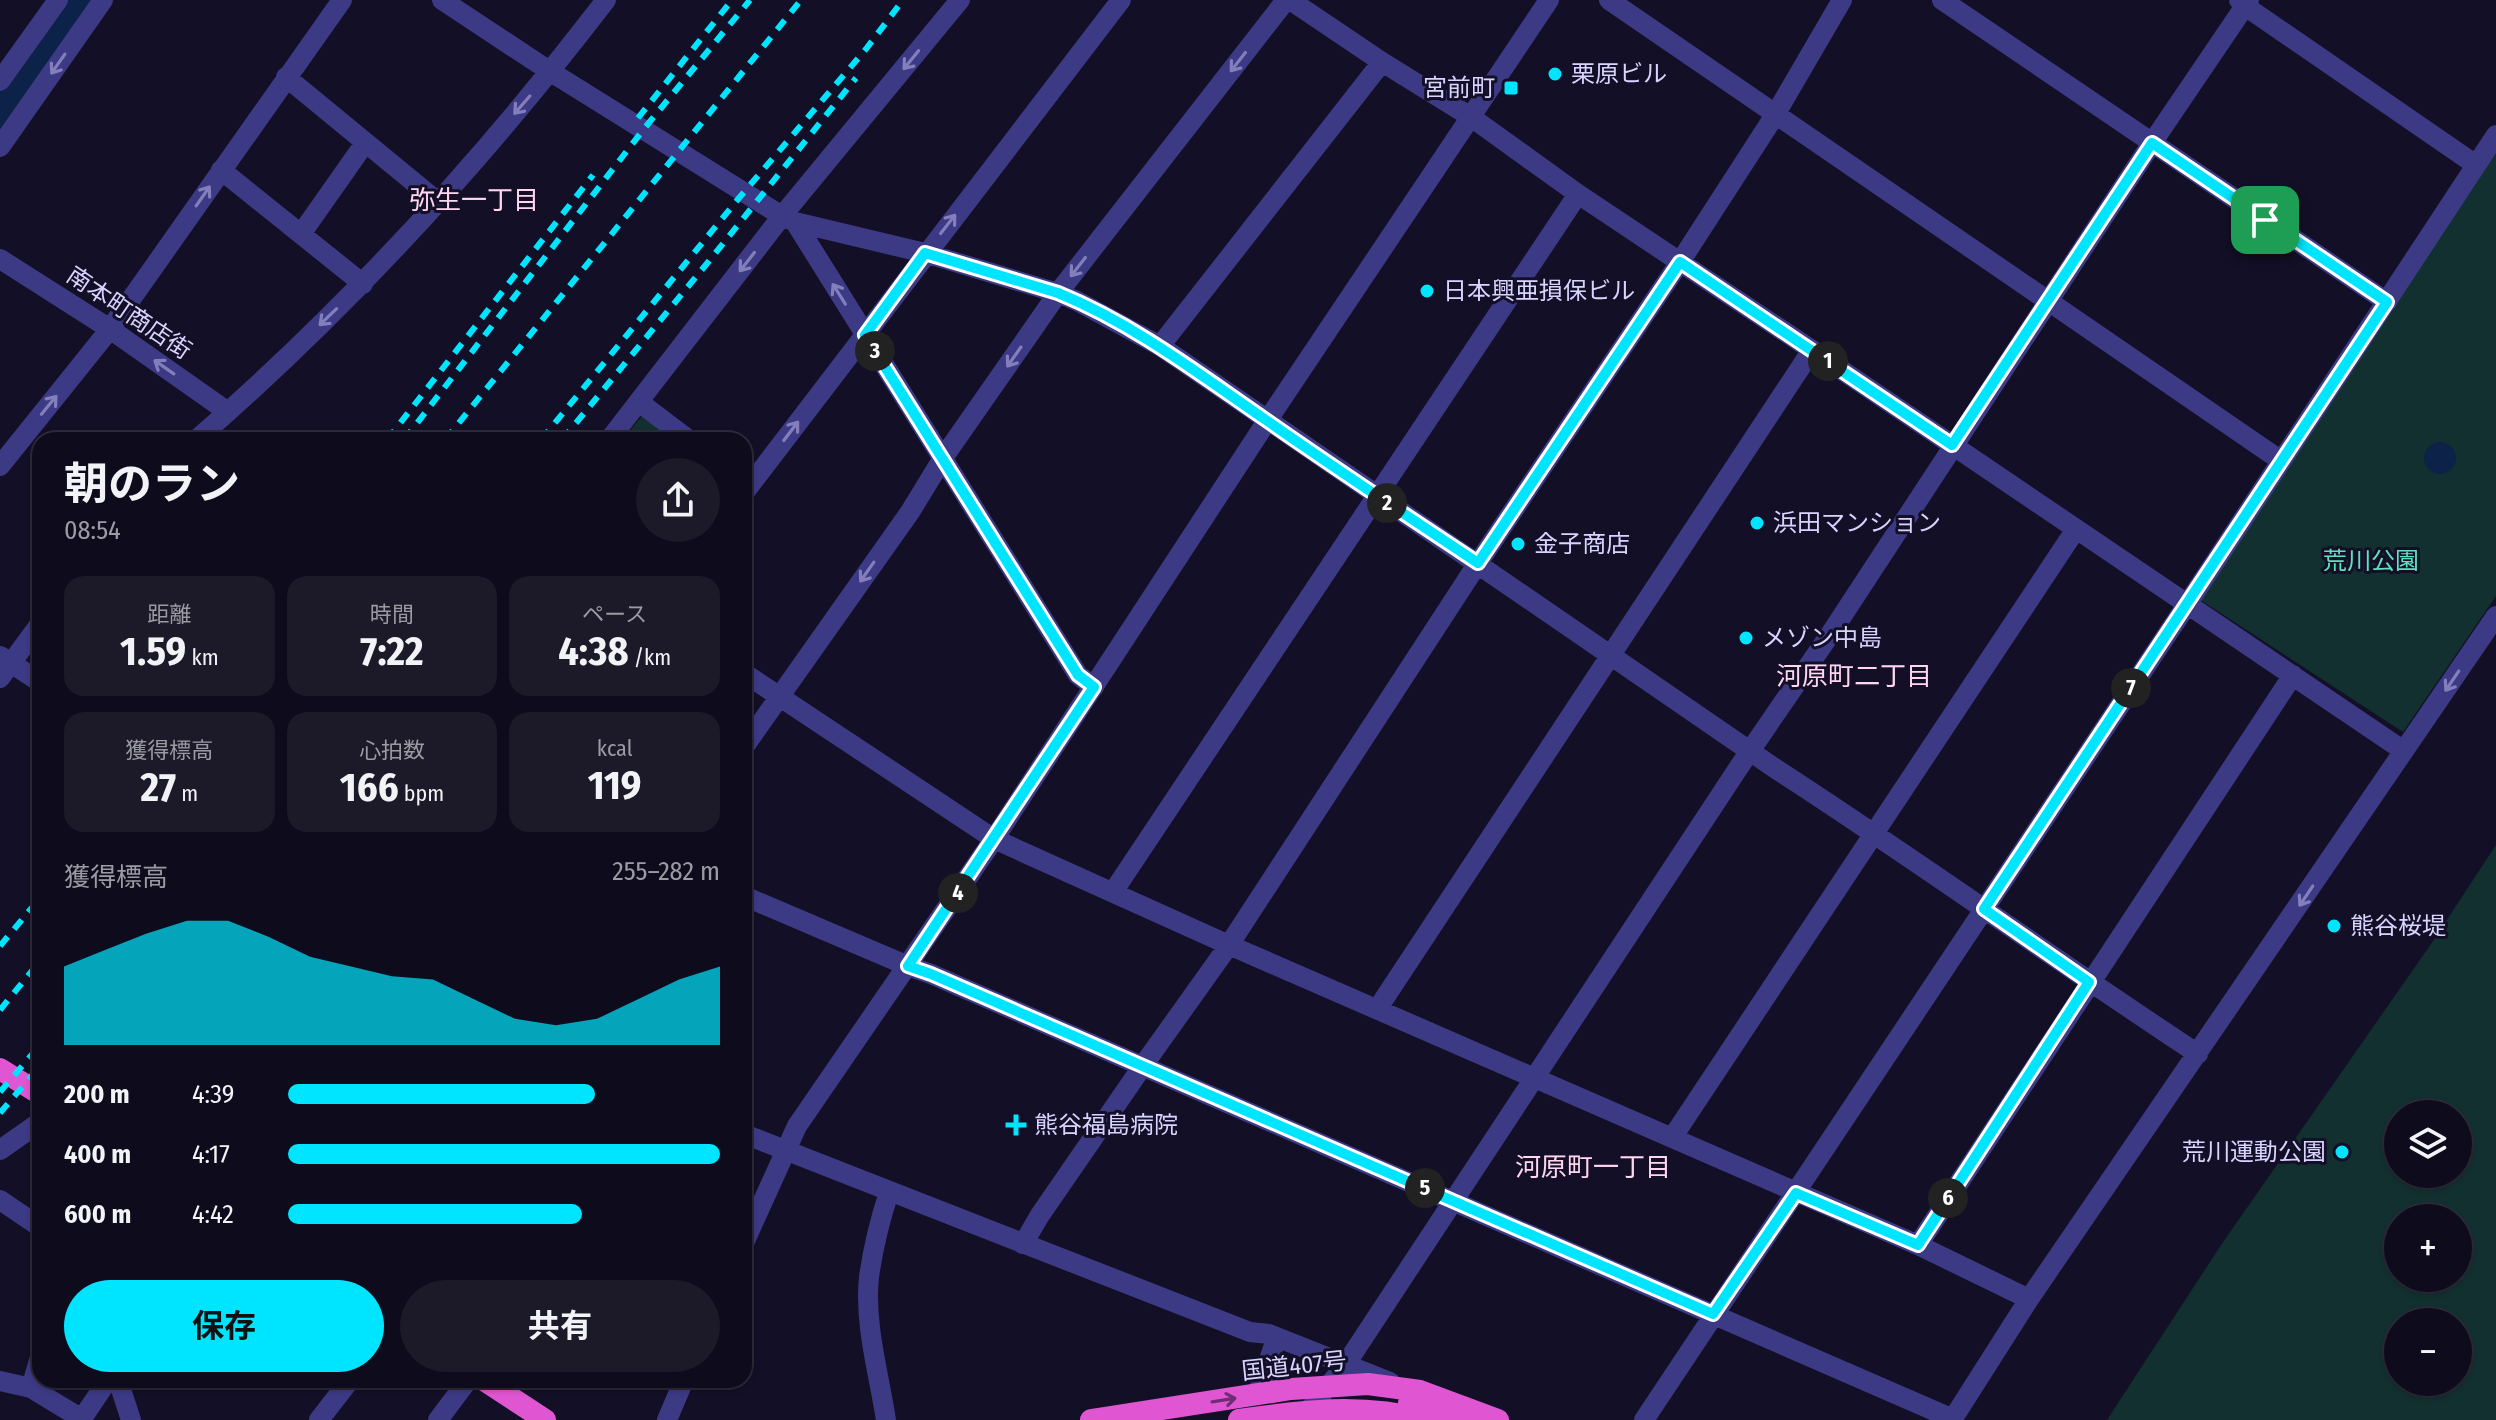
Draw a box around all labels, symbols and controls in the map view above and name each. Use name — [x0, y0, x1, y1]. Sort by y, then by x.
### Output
one-way arrow — [902, 49, 919, 70]
one-way arrow — [1230, 50, 1247, 72]
one-way arrow — [50, 52, 67, 74]
place label: 栗原ビル — [1571, 60, 1667, 88]
marker: 栗原ビル — [1546, 65, 1564, 83]
place label: 宮前町 — [1423, 74, 1495, 102]
marker: 宮前町 — [1502, 79, 1520, 97]
one-way arrow — [513, 94, 531, 114]
district label: 弥生一丁目 — [409, 185, 539, 216]
one-way arrow — [195, 186, 211, 208]
pin — [2231, 186, 2299, 254]
icon: arrive — [2243, 198, 2287, 242]
one-way arrow — [940, 214, 957, 235]
one-way arrow — [738, 251, 755, 272]
one-way arrow — [1070, 256, 1087, 277]
street label: 南本町商店街 — [61, 261, 197, 365]
place label: 日本興亜損保ビル — [1443, 277, 1635, 305]
marker: 日本興亜損保ビル — [1418, 282, 1436, 300]
one-way arrow — [831, 283, 847, 306]
one-way arrow — [318, 308, 338, 327]
pin: 3 — [855, 331, 895, 371]
text: 3 — [870, 337, 880, 364]
pin: 1 — [1808, 341, 1848, 381]
one-way arrow — [1006, 346, 1022, 368]
text: 1 — [1823, 347, 1833, 374]
one-way arrow — [154, 359, 176, 375]
one-way arrow — [40, 395, 57, 416]
one-way arrow — [783, 421, 800, 442]
text: 朝のラン — [64, 458, 240, 511]
button: share — [636, 458, 720, 542]
pin: 2 — [1367, 483, 1407, 523]
text: 2 — [1382, 489, 1392, 516]
place label: 浜田マンション — [1773, 509, 1941, 537]
marker: 浜田マンション — [1748, 514, 1766, 532]
text: 08:54 — [64, 515, 121, 546]
place label: 金子商店 — [1534, 530, 1630, 558]
marker: 金子商店 — [1509, 535, 1527, 553]
park label: 荒川公園 — [2323, 547, 2419, 575]
one-way arrow — [859, 561, 876, 582]
text: 距離 — [147, 601, 191, 628]
text: 時間 — [370, 601, 414, 628]
text: ペース — [582, 601, 647, 628]
place label: メゾン中島 — [1762, 624, 1882, 652]
text: 1.59 — [120, 628, 186, 676]
text: 7:22 — [360, 628, 424, 676]
text: 4:38 — [558, 628, 629, 676]
marker: メゾン中島 — [1737, 629, 1755, 647]
text: km — [186, 644, 219, 671]
text: /km — [629, 644, 671, 671]
district label: 河原町二丁目 — [1776, 661, 1932, 692]
pin: 7 — [2111, 668, 2151, 708]
one-way arrow — [2444, 669, 2460, 691]
text: 7 — [2126, 674, 2136, 701]
text: kcal — [597, 735, 632, 762]
text: 獲得標高 — [125, 737, 213, 764]
text: 心拍数 — [359, 737, 425, 764]
text: 119 — [588, 762, 642, 810]
text: 27 — [141, 764, 176, 812]
text: 166 — [340, 764, 399, 812]
text: m — [176, 780, 198, 807]
text: bpm — [399, 780, 444, 807]
text: 255–282 m — [612, 856, 720, 887]
text: 獲得標高 — [64, 862, 168, 893]
pin: 4 — [938, 873, 978, 913]
text: 4 — [952, 879, 964, 906]
one-way arrow — [2298, 884, 2314, 906]
place label: 熊谷桜堤 — [2350, 912, 2446, 940]
marker: 熊谷桜堤 — [2325, 917, 2343, 935]
text: 200 m — [64, 1079, 130, 1110]
text: 4:39 — [192, 1079, 234, 1110]
map controls — [2384, 1100, 2472, 1396]
button: layers — [2384, 1100, 2472, 1188]
place label: 熊谷福島病院 — [1034, 1111, 1178, 1139]
marker: 熊谷福島病院 — [1005, 1114, 1027, 1136]
place label: 荒川運動公園 — [2182, 1138, 2326, 1166]
text: 400 m — [64, 1139, 131, 1170]
text: 4:17 — [192, 1139, 230, 1170]
marker: 荒川運動公園 — [2333, 1143, 2351, 1161]
district label: 河原町一丁目 — [1515, 1152, 1671, 1183]
pin: 5 — [1405, 1168, 1445, 1208]
text: 5 — [1420, 1174, 1430, 1201]
pin: 6 — [1928, 1178, 1968, 1218]
text: 6 — [1942, 1184, 1954, 1211]
text: 600 m — [64, 1199, 131, 1230]
text: 4:42 — [192, 1199, 234, 1230]
button: + — [2384, 1204, 2472, 1292]
button: 保存 — [64, 1280, 384, 1372]
button: 共有 — [400, 1280, 720, 1372]
button: − — [2384, 1308, 2472, 1396]
street label: 国道407号 — [1240, 1347, 1348, 1385]
one-way arrow — [1211, 1392, 1236, 1407]

